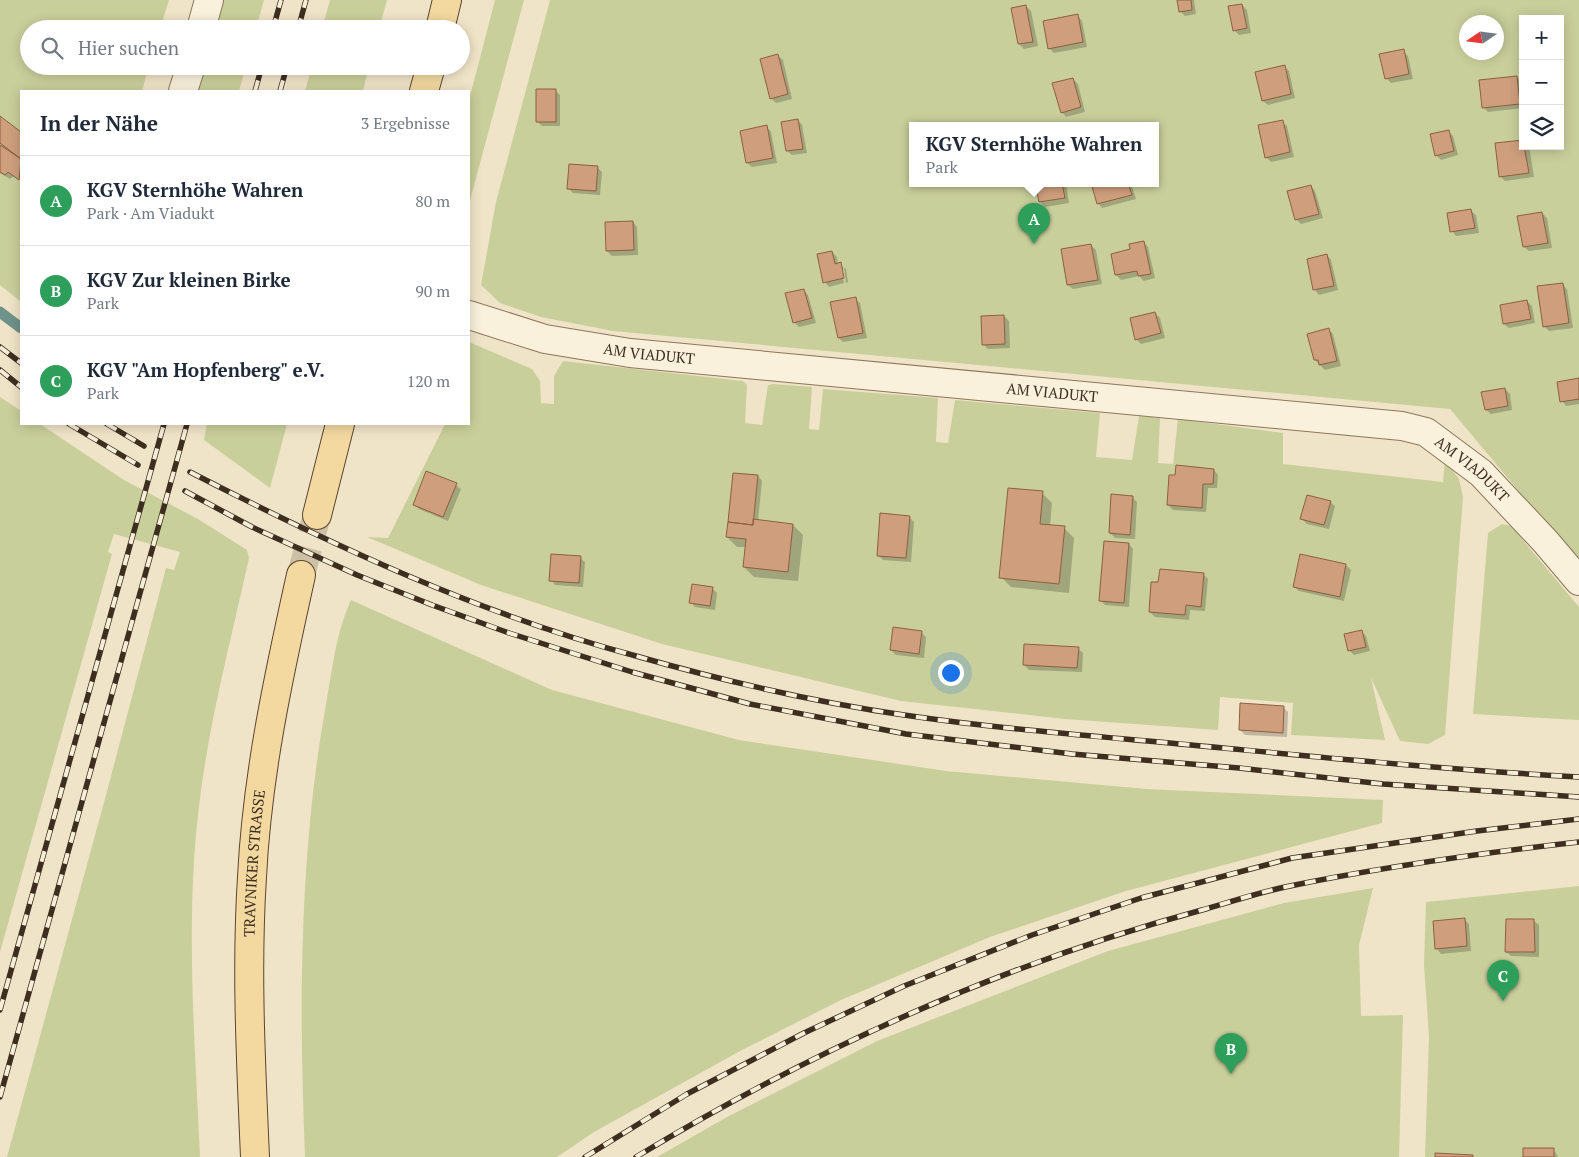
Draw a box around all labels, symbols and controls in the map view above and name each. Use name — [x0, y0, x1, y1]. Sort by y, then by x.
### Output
north arrow — [1459, 15, 1504, 60]
map controls — [1519, 15, 1564, 150]
button: + — [1519, 15, 1564, 60]
search box — [20, 20, 470, 75]
icon: search — [38, 34, 66, 62]
text: Hier suchen — [78, 35, 179, 60]
button: − — [1519, 60, 1564, 105]
button: layers — [1519, 105, 1564, 150]
text: In der Nähe — [40, 109, 158, 137]
text: 3 Ergebnisse — [361, 112, 450, 134]
popup — [909, 122, 1159, 187]
text: KGV Sternhöhe Wahren — [926, 131, 1142, 156]
text: Park — [926, 156, 958, 178]
text: KGV Sternhöhe Wahren — [87, 177, 303, 202]
text: A — [50, 190, 62, 212]
text: 80 m — [415, 190, 450, 212]
text: Park · Am Viadukt — [87, 202, 215, 224]
pin: A — [1018, 203, 1050, 244]
text: KGV Zur kleinen Birke — [87, 267, 291, 292]
text: B — [51, 280, 61, 302]
text: 90 m — [415, 280, 450, 302]
text: Park — [87, 292, 119, 314]
street label: AM VIADUKT — [602, 338, 696, 368]
text: KGV "Am Hopfenberg" e.V. — [87, 357, 325, 382]
text: C — [51, 370, 61, 392]
text: 120 m — [407, 370, 450, 392]
street label: AM VIADUKT — [1006, 378, 1099, 406]
text: Park — [87, 382, 119, 404]
street label: AM VIADUKT — [1431, 431, 1514, 506]
your location — [938, 660, 964, 686]
street label: TRAVNIKER STRASSE — [239, 788, 269, 937]
pin: C — [1487, 960, 1519, 1001]
pin: B — [1215, 1033, 1247, 1074]

